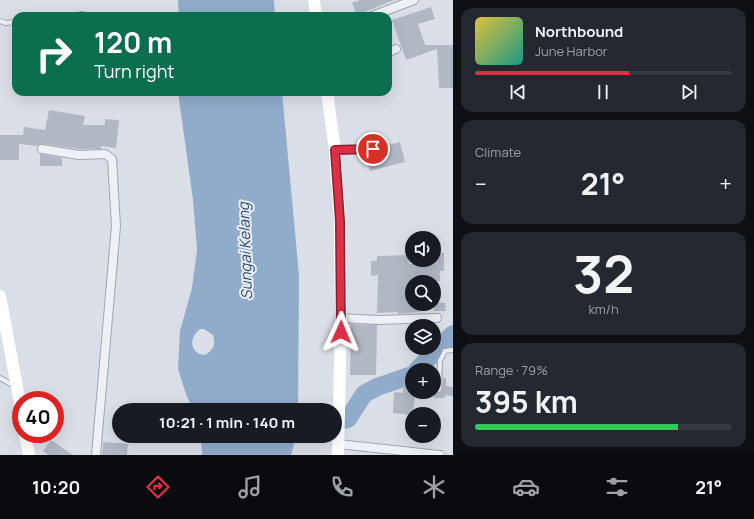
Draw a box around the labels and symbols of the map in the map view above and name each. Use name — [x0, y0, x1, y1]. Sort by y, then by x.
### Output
pin — [356, 132, 390, 166]
water label: Sungai Kelang — [233, 201, 257, 300]
position arrow — [320, 311, 362, 353]
speed limit sign: 40 — [12, 391, 64, 443]

